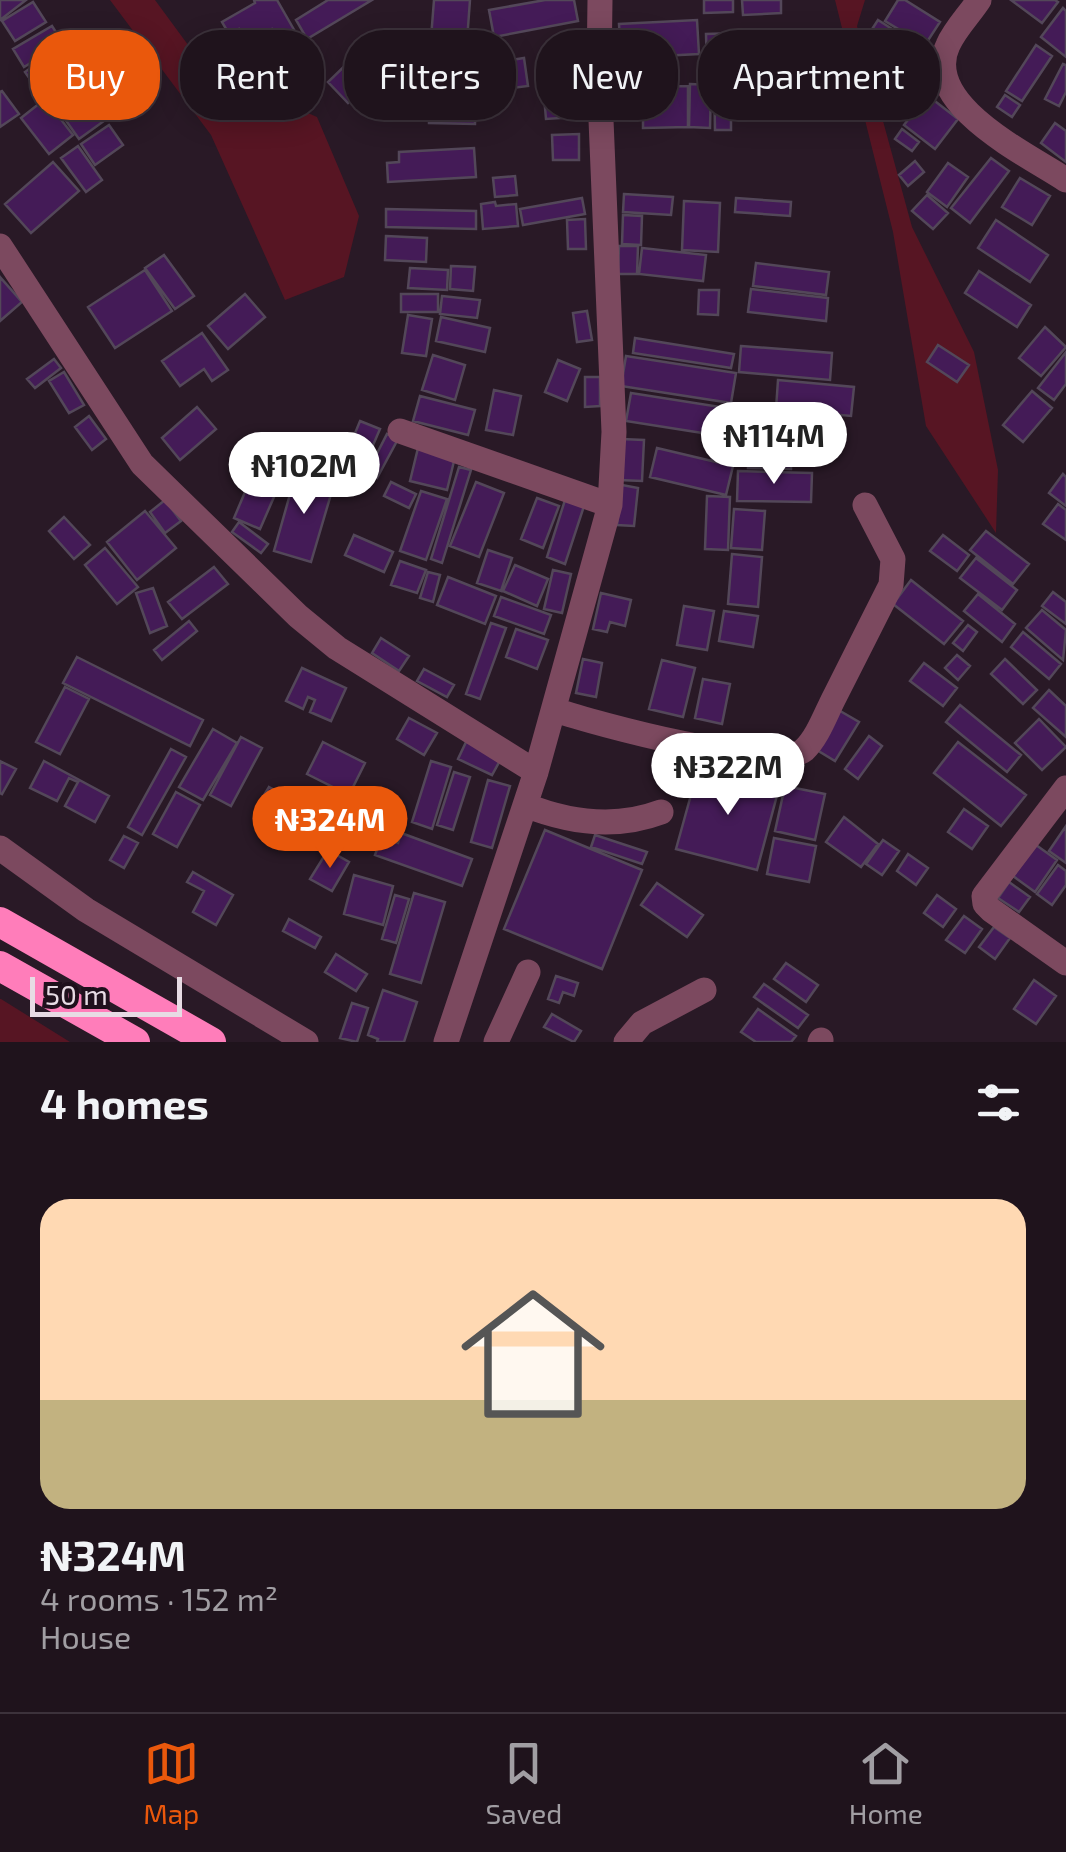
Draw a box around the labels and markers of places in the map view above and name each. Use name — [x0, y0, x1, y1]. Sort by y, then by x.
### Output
pin: ₦114M — [704, 402, 844, 487]
pin: ₦102M — [234, 432, 374, 517]
pin: ₦322M — [658, 733, 798, 818]
pin: ₦324M — [260, 786, 400, 871]

